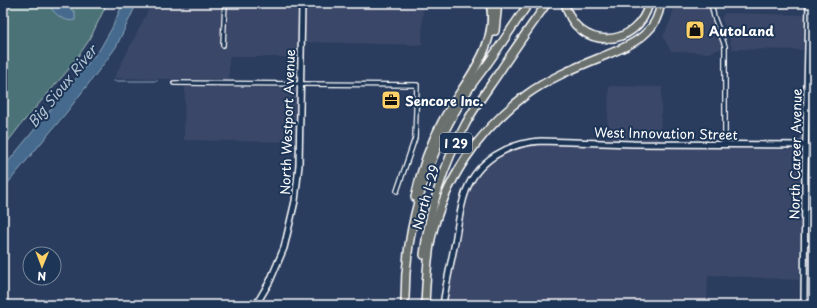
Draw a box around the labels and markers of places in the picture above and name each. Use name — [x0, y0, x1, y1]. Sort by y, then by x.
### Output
shop icon: AutoLand — [684, 19, 706, 41]
place label: AutoLand — [709, 21, 774, 40]
office icon: Sencore Inc. — [380, 89, 402, 111]
place label: Sencore Inc. — [405, 91, 484, 110]

